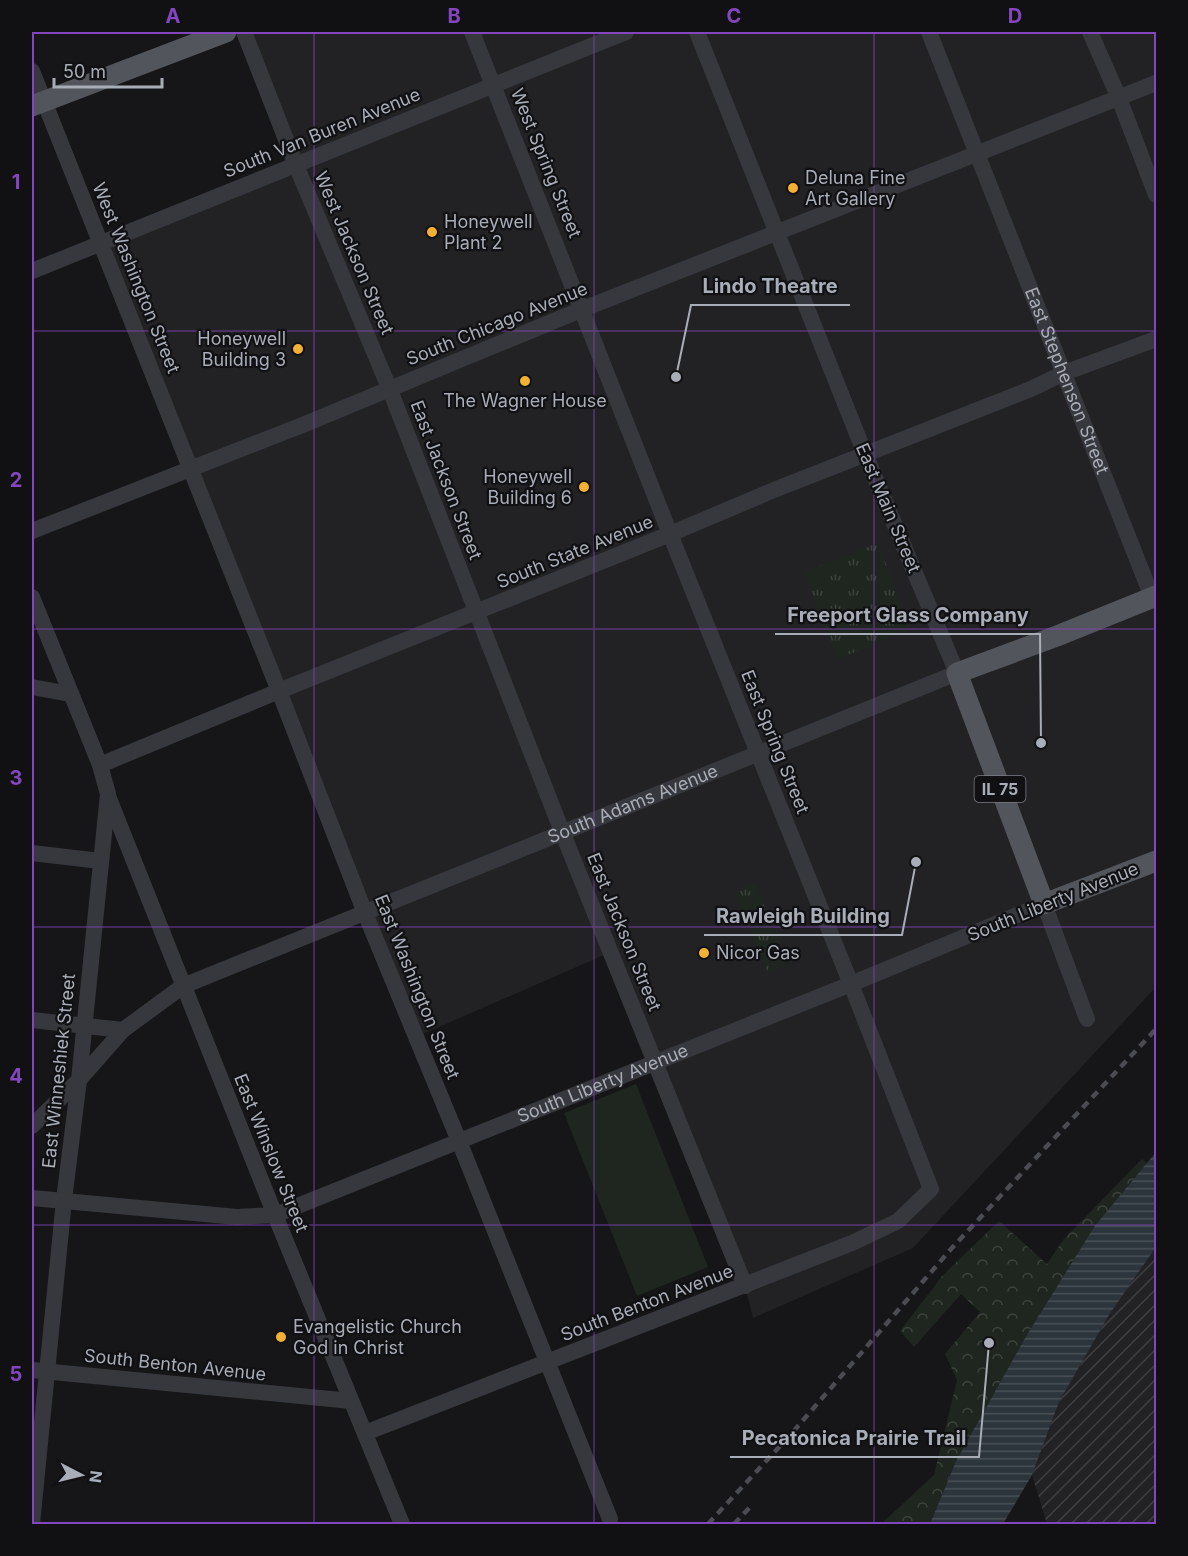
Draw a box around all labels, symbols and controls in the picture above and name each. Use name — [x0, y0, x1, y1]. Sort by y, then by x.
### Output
text: A — [166, 4, 181, 28]
text: B — [447, 4, 461, 28]
text: C — [727, 4, 741, 28]
text: D — [1008, 4, 1022, 28]
scale bar — [54, 51, 162, 89]
text: 50 m — [63, 61, 106, 82]
street label: South Van Buren Avenue — [220, 83, 423, 182]
street label: West Spring Street — [507, 85, 586, 241]
place label: Deluna Fine Art Gallery — [805, 167, 905, 209]
street label: West Jackson Street — [311, 168, 398, 338]
text: 1 — [12, 170, 20, 194]
street label: West Washington Street — [89, 179, 184, 376]
marker: Deluna Fine Art Gallery — [786, 181, 800, 195]
place label: Honeywell Plant 2 — [444, 211, 533, 253]
marker: Honeywell Plant 2 — [425, 225, 439, 239]
callout: Lindo Theatre — [691, 267, 850, 305]
text: Lindo Theatre — [702, 274, 838, 298]
street label: South Chicago Avenue — [403, 278, 590, 370]
street label: East Stephenson Street — [1021, 284, 1113, 477]
place label: Honeywell Building 3 — [197, 328, 286, 370]
marker: Honeywell Building 3 — [291, 342, 305, 356]
marker: The Wagner House — [518, 374, 532, 388]
place label: The Wagner House — [443, 390, 607, 411]
street label: East Jackson Street — [406, 397, 487, 562]
street label: East Main Street — [852, 440, 925, 576]
place label: Honeywell Building 6 — [483, 466, 572, 508]
text: 2 — [10, 468, 22, 492]
marker: Honeywell Building 6 — [577, 480, 591, 494]
street label: South State Avenue — [494, 511, 656, 592]
callout: Freeport Glass Company — [775, 596, 1040, 634]
text: Freeport Glass Company — [787, 603, 1029, 627]
street label: East Spring Street — [737, 667, 814, 817]
street label: South Adams Avenue — [544, 760, 721, 847]
text: 3 — [10, 766, 22, 790]
road number: IL 75 — [974, 776, 1026, 802]
street label: East Jackson Street — [583, 850, 666, 1014]
street label: South Liberty Avenue — [964, 858, 1141, 945]
street label: East Washington Street — [371, 891, 464, 1082]
callout: Rawleigh Building — [704, 897, 902, 935]
text: Rawleigh Building — [716, 904, 890, 928]
place label: Nicor Gas — [716, 942, 800, 963]
marker: Nicor Gas — [697, 946, 711, 960]
street label: East Winneshiek Street — [38, 972, 79, 1170]
street label: South Liberty Avenue — [514, 1039, 691, 1127]
text: 4 — [9, 1064, 23, 1088]
street label: East Winslow Street — [230, 1071, 313, 1235]
street label: South Benton Avenue — [558, 1260, 736, 1345]
place label: Evangelistic Church God in Christ — [293, 1316, 462, 1358]
marker: Evangelistic Church God in Christ — [274, 1330, 288, 1344]
street label: South Benton Avenue — [83, 1344, 267, 1385]
text: 5 — [10, 1362, 22, 1386]
callout: Pecatonica Prairie Trail — [730, 1419, 979, 1457]
text: Pecatonica Prairie Trail — [742, 1426, 966, 1450]
north arrow — [51, 1445, 111, 1505]
text: N — [85, 1470, 107, 1484]

